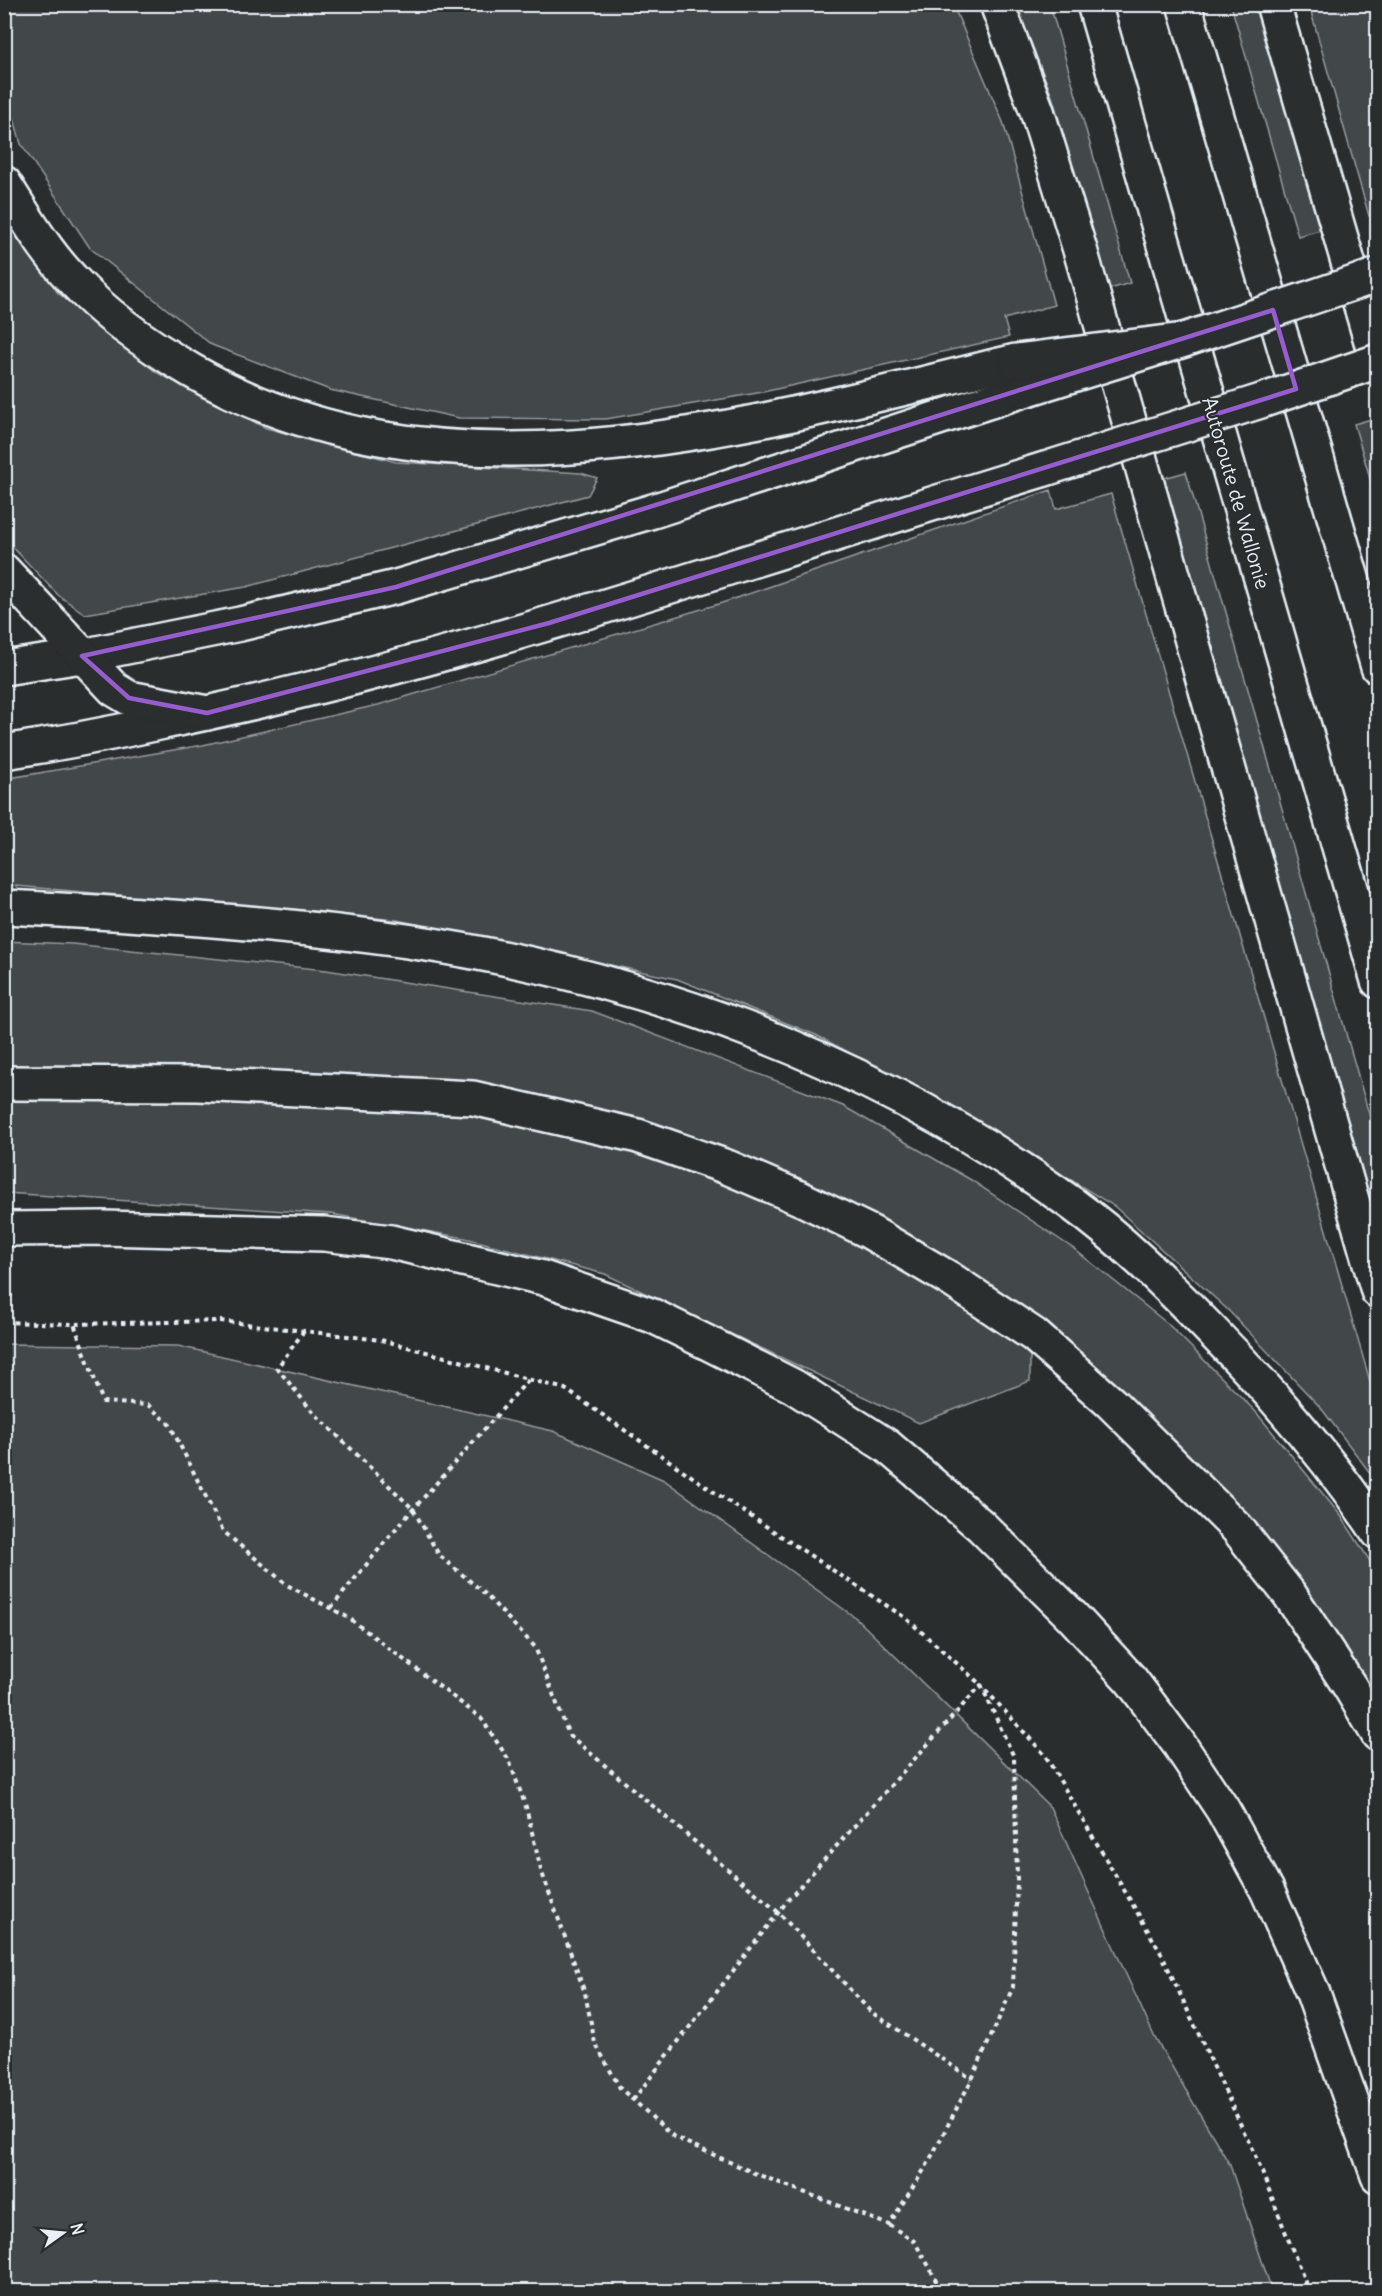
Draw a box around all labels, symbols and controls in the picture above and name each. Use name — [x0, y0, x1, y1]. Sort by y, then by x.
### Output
street label: Autoroute de Wallonie — [1197, 394, 1276, 592]
north arrow — [33, 2203, 93, 2263]
text: N — [66, 2221, 89, 2237]

